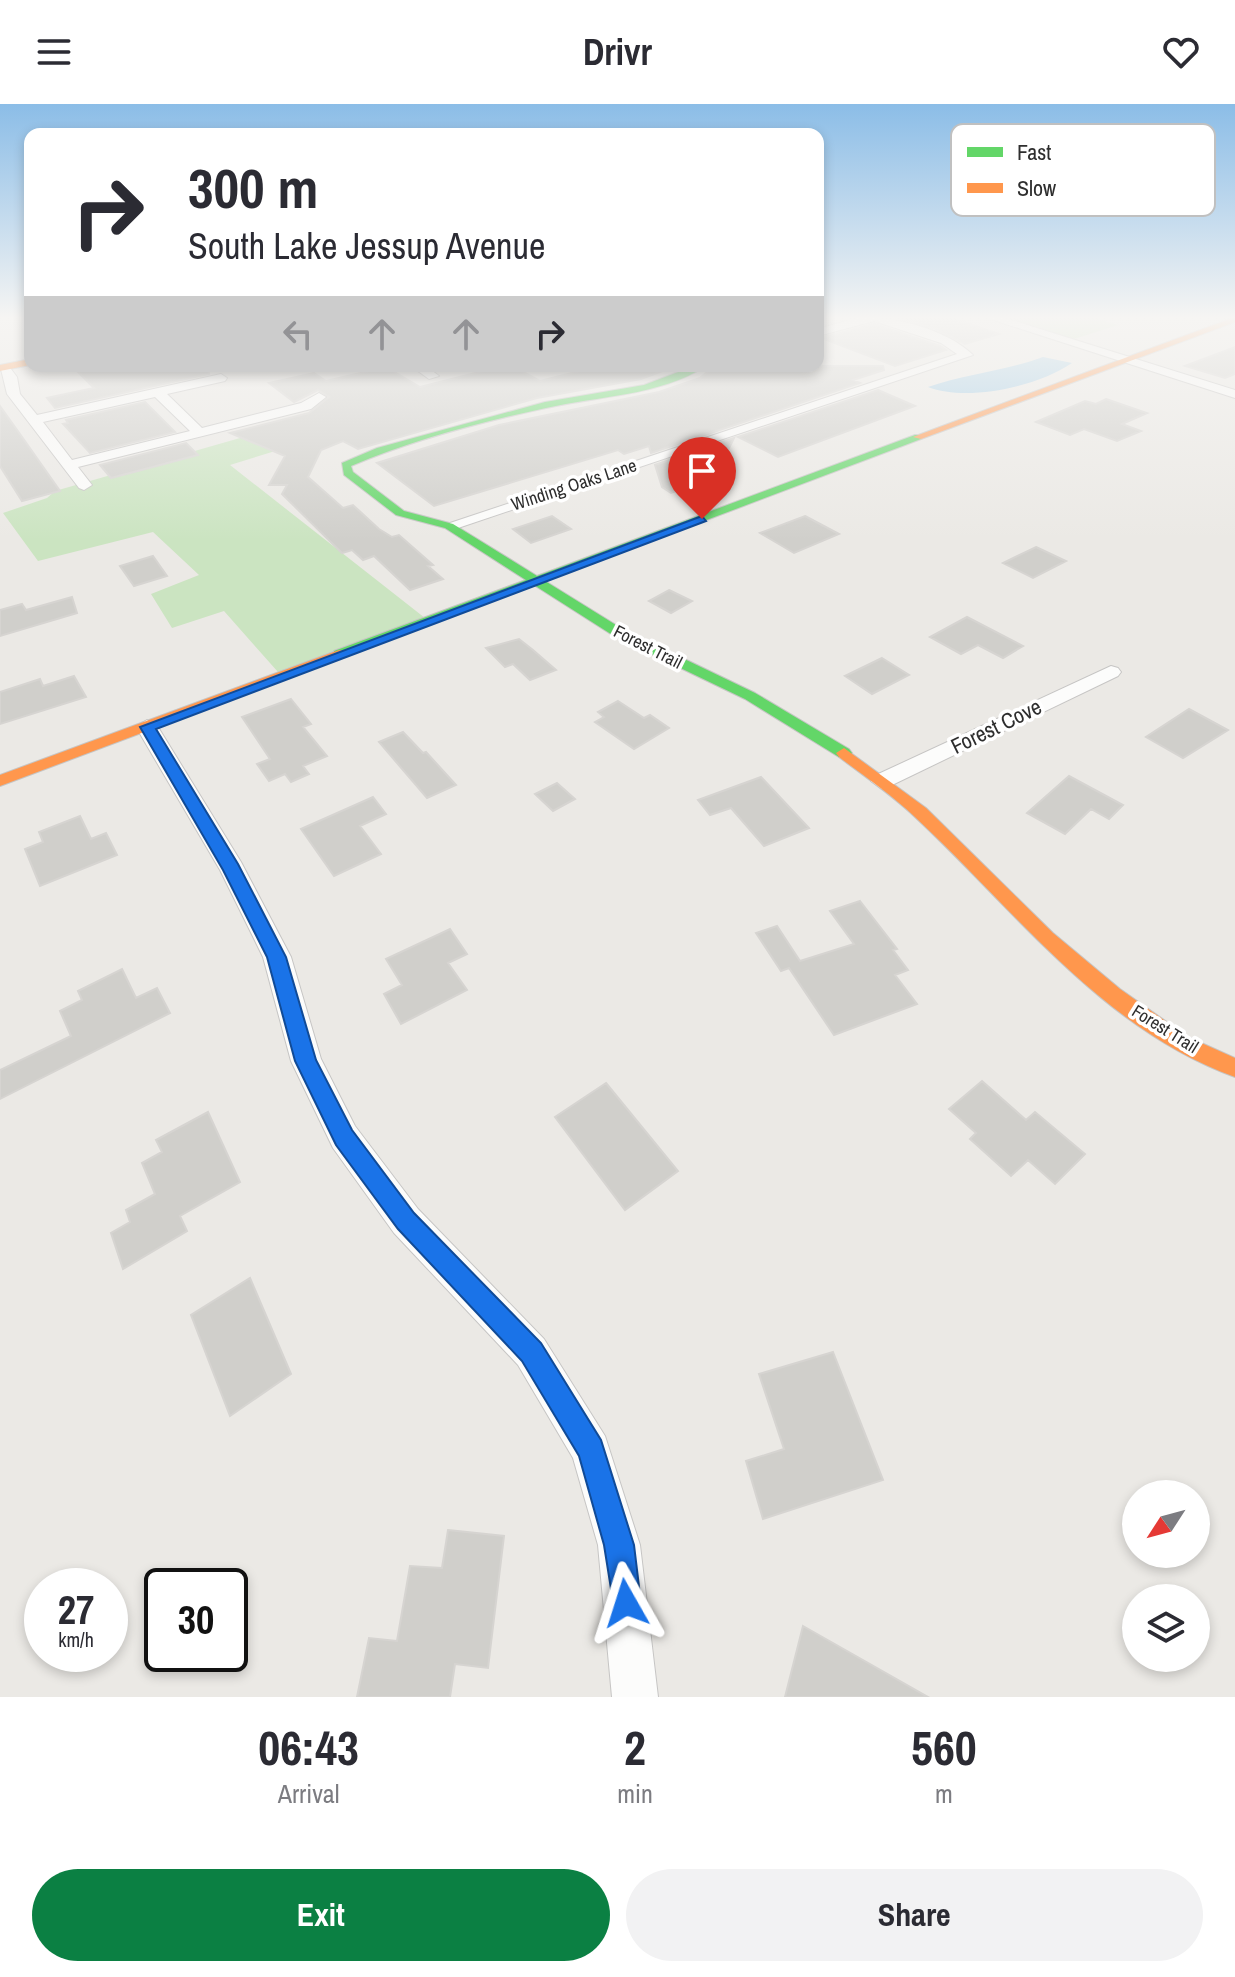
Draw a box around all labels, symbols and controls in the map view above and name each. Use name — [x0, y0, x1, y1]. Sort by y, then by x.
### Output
text: Drivr — [583, 28, 652, 76]
icon: menu — [32, 30, 76, 74]
icon: heart — [1159, 30, 1203, 74]
legend — [951, 124, 1215, 216]
text: Fast — [1017, 137, 1051, 167]
text: 300 m — [188, 150, 318, 225]
icon: right — [56, 160, 160, 264]
text: Slow — [1017, 173, 1056, 203]
text: South Lake Jessup Avenue — [188, 222, 545, 270]
icon: left — [276, 312, 320, 356]
icon: ahead — [360, 312, 404, 356]
icon: ahead — [444, 312, 488, 356]
icon: right — [528, 312, 572, 356]
pin — [668, 437, 736, 519]
icon: arrive — [680, 449, 724, 493]
street label: Winding Oaks Lane — [508, 452, 640, 517]
street label: Forest Trail — [610, 619, 687, 674]
street label: Forest Cove — [946, 691, 1046, 761]
street label: Forest Trail — [1127, 998, 1203, 1059]
north arrow — [1122, 1480, 1210, 1568]
map controls — [1122, 1480, 1210, 1672]
position arrow — [584, 1561, 668, 1645]
speed limit sign: 30 — [144, 1568, 248, 1672]
text: 27 — [58, 1583, 94, 1636]
button: layers — [1122, 1584, 1210, 1672]
text: km/h — [58, 1626, 94, 1653]
text: 06:43 — [258, 1715, 359, 1780]
text: 2 — [624, 1715, 646, 1780]
text: 560 — [911, 1715, 977, 1780]
text: Arrival — [278, 1776, 339, 1811]
text: min — [617, 1776, 653, 1811]
text: m — [935, 1776, 953, 1811]
button: Exit — [32, 1869, 610, 1961]
button: Share — [626, 1869, 1203, 1961]

